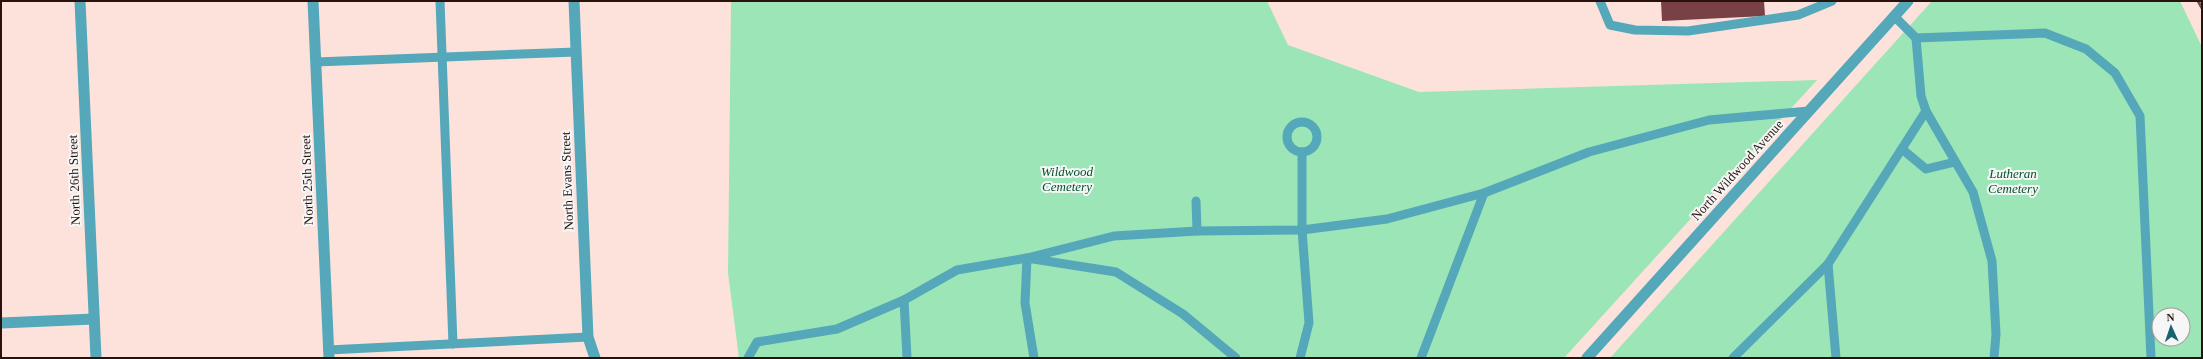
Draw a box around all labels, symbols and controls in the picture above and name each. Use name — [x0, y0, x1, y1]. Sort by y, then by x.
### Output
street label: North Wildwood Avenue — [1688, 117, 1786, 223]
street label: North Evans Street — [558, 131, 576, 231]
street label: North 26th Street — [65, 134, 83, 225]
street label: North 25th Street — [298, 134, 316, 225]
park label: Wildwood Cemetery — [1041, 164, 1093, 194]
park label: Lutheran Cemetery — [1988, 166, 2038, 196]
north arrow — [2151, 307, 2191, 347]
text: N — [2166, 311, 2175, 323]

